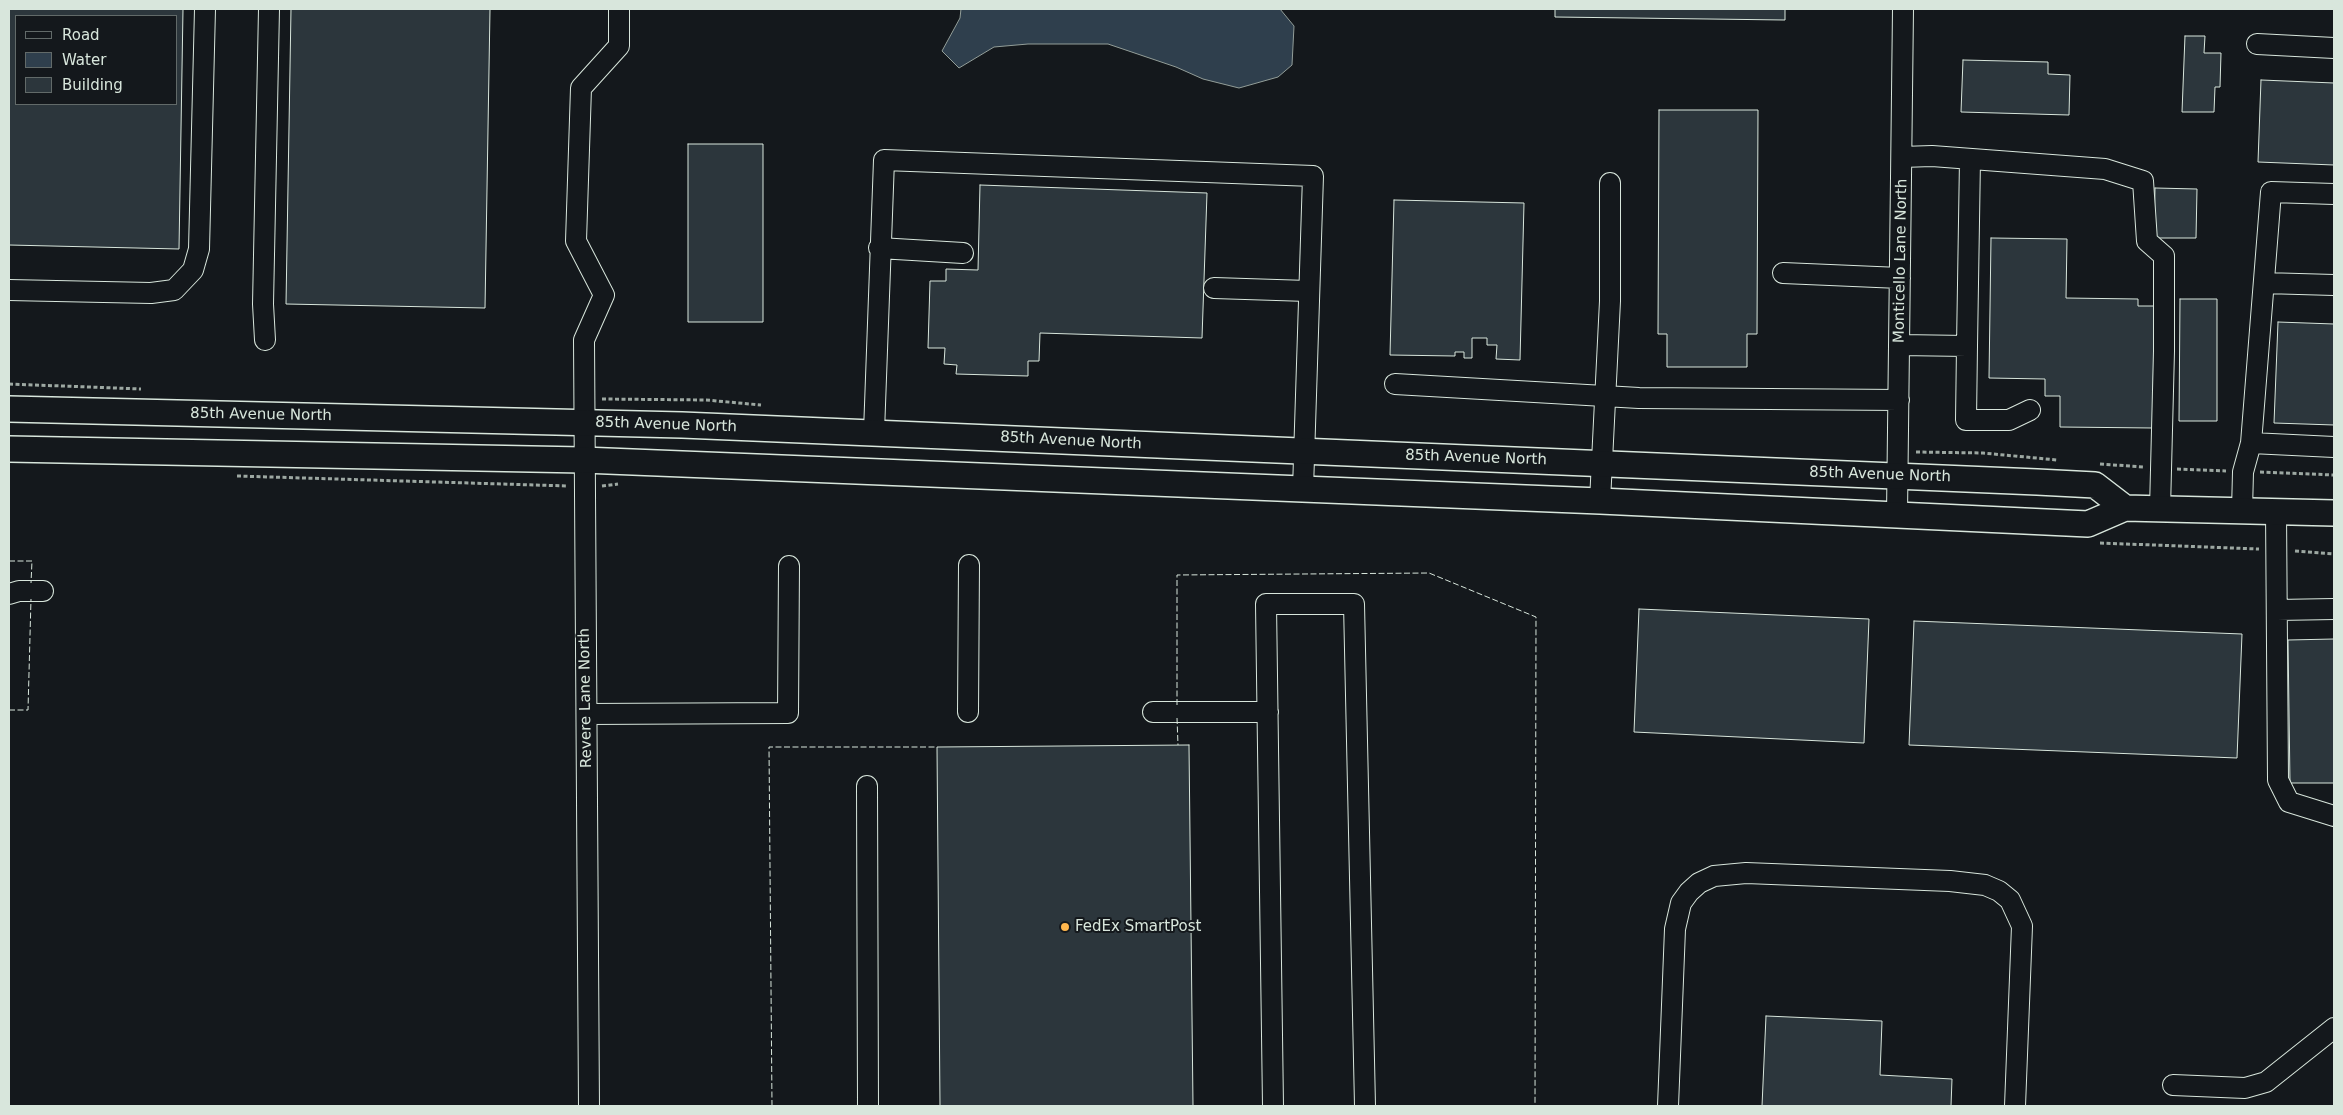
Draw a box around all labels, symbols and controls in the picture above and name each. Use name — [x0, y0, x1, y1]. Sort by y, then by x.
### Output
legend — [15, 15, 178, 105]
text: Road — [62, 26, 100, 44]
text: Water — [62, 51, 106, 69]
text: Building — [62, 76, 123, 94]
street label: Monticello Lane North — [1891, 179, 1911, 343]
street label: 85th Avenue North — [190, 405, 332, 425]
street label: 85th Avenue North — [595, 414, 737, 436]
street label: 85th Avenue North — [1000, 428, 1142, 454]
street label: 85th Avenue North — [1405, 447, 1547, 469]
street label: 85th Avenue North — [1809, 464, 1951, 486]
street label: Revere Lane North — [576, 628, 596, 768]
place label: FedEx SmartPost — [1075, 918, 1201, 936]
marker: FedEx SmartPost — [1059, 921, 1071, 933]

